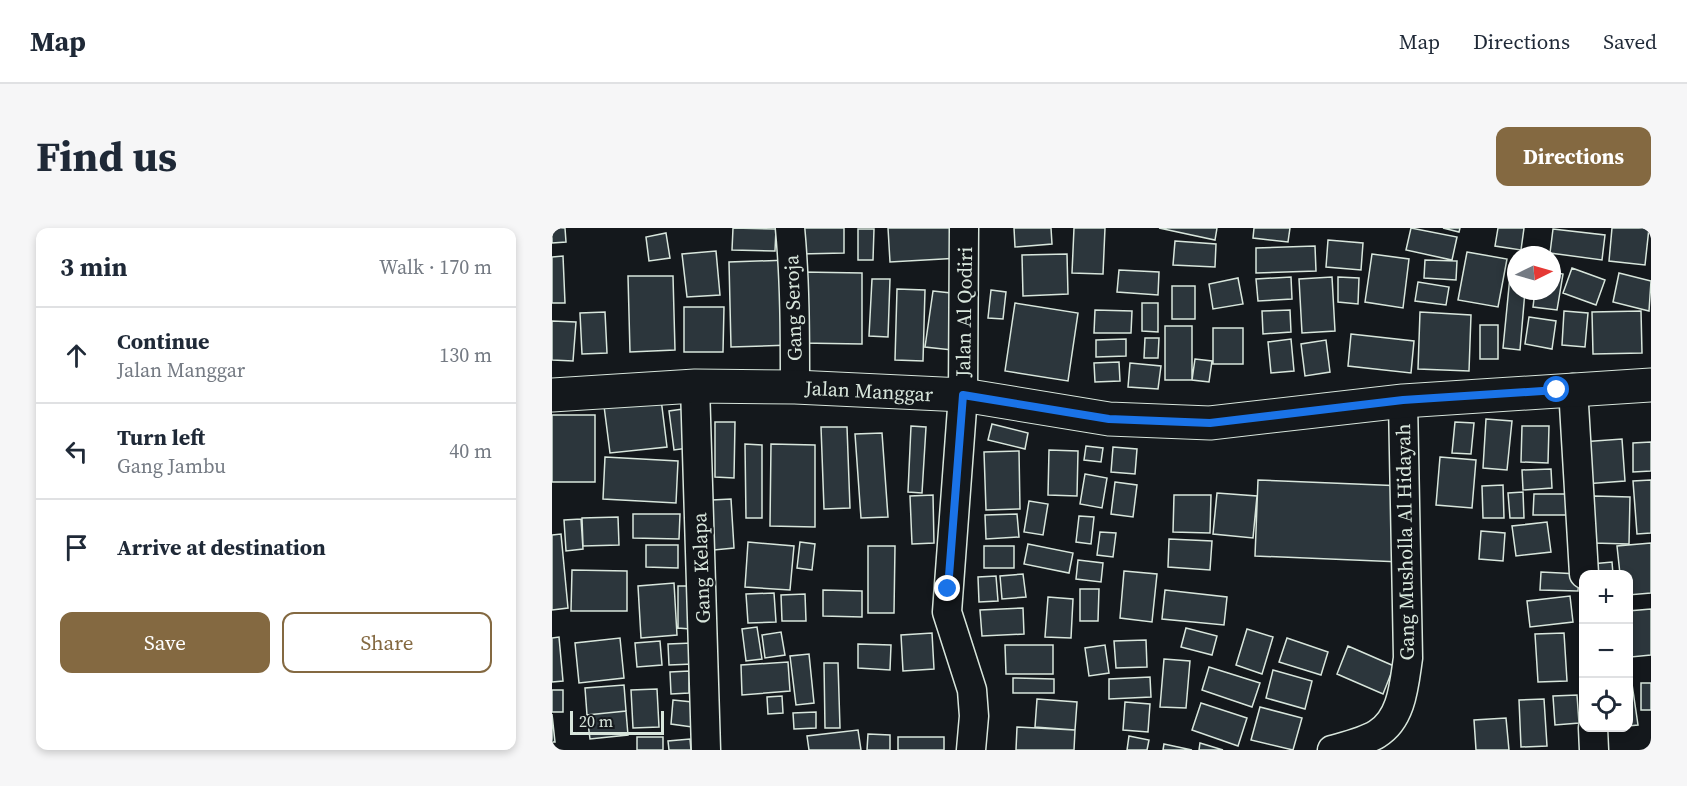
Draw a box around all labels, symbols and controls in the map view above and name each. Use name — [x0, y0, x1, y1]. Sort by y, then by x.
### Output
text: Map — [30, 22, 86, 60]
text: Map — [1399, 27, 1440, 56]
text: Directions — [1473, 27, 1570, 56]
text: Saved — [1603, 27, 1657, 56]
text: Find us — [36, 127, 177, 185]
button: Directions — [1496, 127, 1651, 186]
street label: Jalan Al Qodiri — [949, 246, 979, 378]
north arrow — [1507, 246, 1561, 300]
text: 3 min — [60, 249, 127, 285]
text: Walk · 170 m — [379, 253, 492, 281]
street label: Gang Seroja — [777, 254, 809, 362]
text: Continue — [117, 326, 210, 356]
icon: ahead — [60, 339, 93, 372]
text: 130 m — [439, 341, 492, 369]
text: Jalan Manggar — [117, 356, 245, 384]
street label: Jalan Manggar — [803, 374, 934, 408]
route start — [1543, 376, 1569, 402]
text: Turn left — [117, 422, 205, 452]
street label: Gang Musholla Al Hidayah — [1389, 423, 1421, 661]
icon: left — [60, 435, 93, 468]
text: 40 m — [449, 437, 492, 465]
text: Gang Jambu — [117, 452, 226, 480]
street label: Gang Kelapa — [685, 511, 717, 624]
icon: arrive — [60, 531, 93, 564]
text: Arrive at destination — [117, 532, 326, 562]
map controls — [1579, 570, 1633, 732]
button: + — [1579, 570, 1633, 624]
route end — [934, 575, 960, 601]
button: Save — [60, 612, 270, 673]
button: Share — [282, 612, 492, 673]
button: − — [1579, 624, 1633, 678]
button: locate — [1579, 678, 1633, 732]
scale bar — [570, 708, 664, 736]
text: 20 m — [579, 710, 613, 732]

